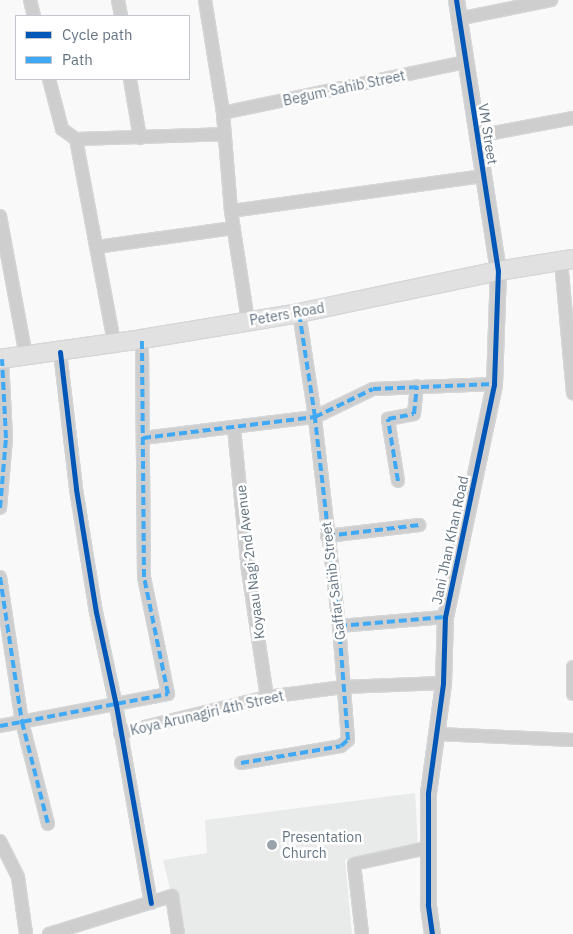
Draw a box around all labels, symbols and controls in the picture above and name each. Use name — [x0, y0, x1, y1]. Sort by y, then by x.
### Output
legend — [15, 15, 190, 80]
text: Cycle path — [62, 25, 133, 44]
text: Path — [62, 50, 93, 69]
street label: Begum Sahib Street — [281, 67, 407, 109]
street label: VM Street — [475, 102, 501, 166]
street label: Peters Road — [248, 299, 326, 329]
street label: Jani Jhan Khan Road — [428, 474, 472, 606]
street label: Koyaau Nagi 2nd Avenue — [232, 484, 268, 640]
street label: Gaffar Sahib Street — [317, 521, 349, 641]
street label: Koya Arunagiri 4th Street — [129, 687, 285, 739]
place label: Presentation Church — [282, 829, 362, 862]
marker: Presentation Church — [266, 839, 278, 851]

